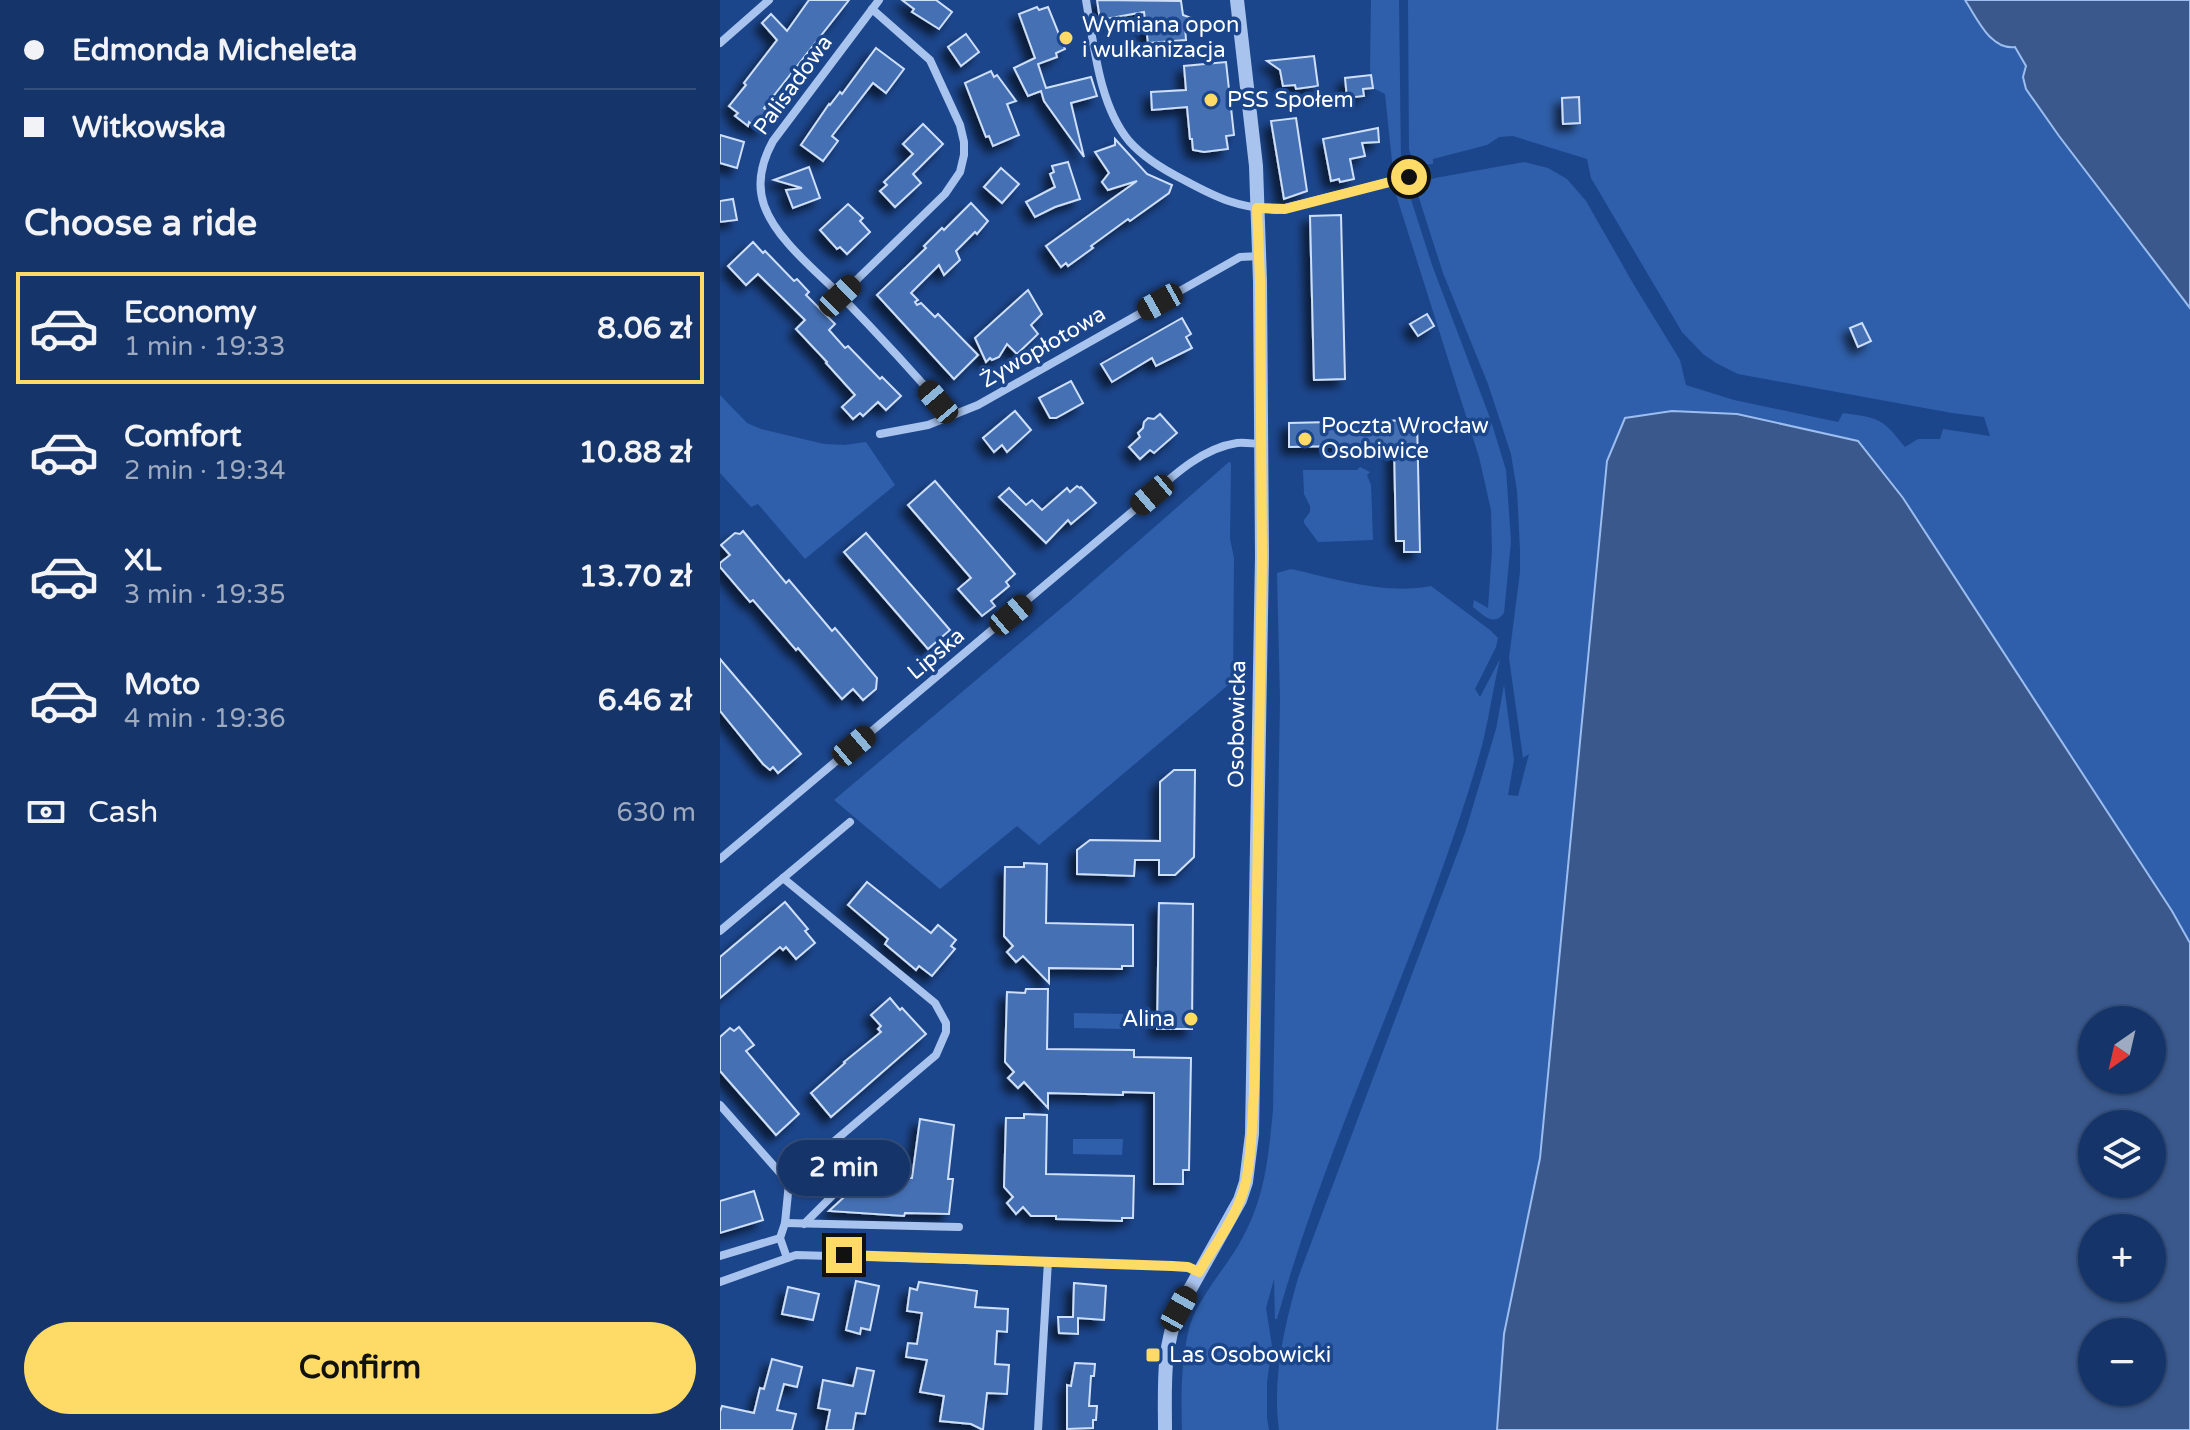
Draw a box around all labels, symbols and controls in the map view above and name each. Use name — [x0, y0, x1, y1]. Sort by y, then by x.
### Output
place label: Wymiana opon i wulkanizacja — [1082, 12, 1239, 63]
marker: Wymiana opon i wulkanizacja — [1057, 29, 1075, 47]
street label: Palisadowa — [748, 30, 838, 140]
text: Edmonda Micheleta — [72, 32, 357, 69]
place label: PSS Społem — [1227, 87, 1354, 113]
marker: PSS Społem — [1202, 91, 1220, 109]
text: Witkowska — [72, 109, 226, 146]
route start — [1391, 159, 1427, 195]
text: Choose a ride — [24, 202, 257, 245]
car — [814, 271, 866, 321]
car — [1133, 280, 1187, 324]
icon: car — [28, 292, 100, 364]
text: Economy — [124, 294, 257, 331]
street label: Żywopłotowa — [976, 301, 1110, 393]
text: 8.06 zł — [597, 310, 692, 347]
text: 1 min · 19:33 — [124, 331, 286, 362]
car — [913, 376, 963, 428]
place label: Poczta Wrocław Osobiwice — [1321, 413, 1489, 464]
icon: car — [28, 416, 100, 488]
text: Comfort — [124, 418, 242, 455]
marker: Poczta Wrocław Osobiwice — [1296, 430, 1314, 448]
text: 10.88 zł — [578, 434, 692, 471]
text: 2 min · 19:34 — [124, 455, 286, 486]
car — [1126, 470, 1178, 520]
icon: car — [28, 540, 100, 612]
text: XL — [124, 542, 161, 579]
text: 13.70 zł — [579, 558, 692, 595]
text: 3 min · 19:35 — [124, 579, 286, 610]
car — [985, 590, 1037, 640]
street label: Lipska — [902, 623, 970, 685]
street label: Osobowicka — [1223, 660, 1251, 788]
icon: car — [28, 664, 100, 736]
text: Moto — [124, 666, 200, 703]
text: 6.46 zł — [598, 682, 692, 719]
text: 4 min · 19:36 — [124, 703, 286, 734]
car — [828, 721, 880, 771]
icon: cash — [24, 790, 68, 834]
text: Cash — [88, 794, 158, 831]
text: 630 m — [616, 797, 696, 828]
place label: Alina — [1122, 1006, 1175, 1032]
north arrow — [2078, 1006, 2166, 1094]
map controls — [2078, 1006, 2166, 1406]
marker: Alina — [1182, 1010, 1200, 1028]
button: layers — [2078, 1110, 2166, 1198]
callout: 2 min — [778, 1139, 910, 1195]
text: 2 min — [809, 1152, 879, 1183]
button: + — [2078, 1214, 2166, 1302]
route end — [826, 1237, 862, 1273]
car — [1157, 1282, 1201, 1336]
button: − — [2078, 1318, 2166, 1406]
button: Confirm — [24, 1322, 696, 1414]
place label: Las Osobowicki — [1169, 1342, 1331, 1368]
marker: Las Osobowicki — [1144, 1346, 1162, 1364]

